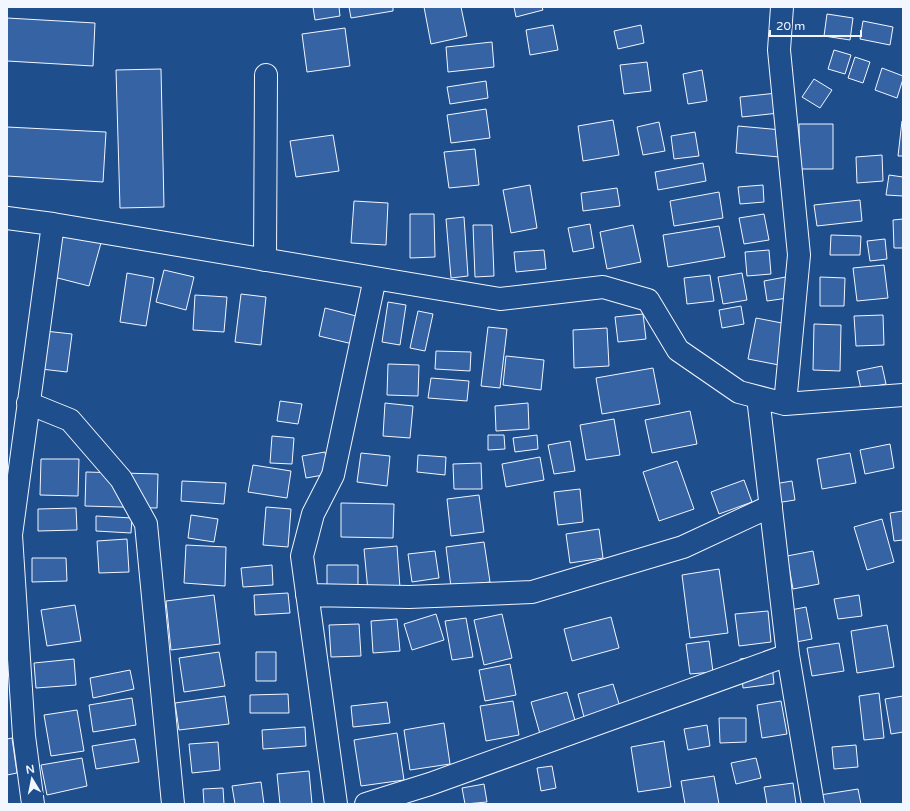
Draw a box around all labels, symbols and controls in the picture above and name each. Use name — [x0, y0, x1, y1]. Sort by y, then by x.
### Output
scale bar — [770, 12, 861, 38]
text: 20 m — [776, 19, 805, 33]
north arrow — [12, 759, 52, 799]
text: N — [25, 762, 36, 777]

